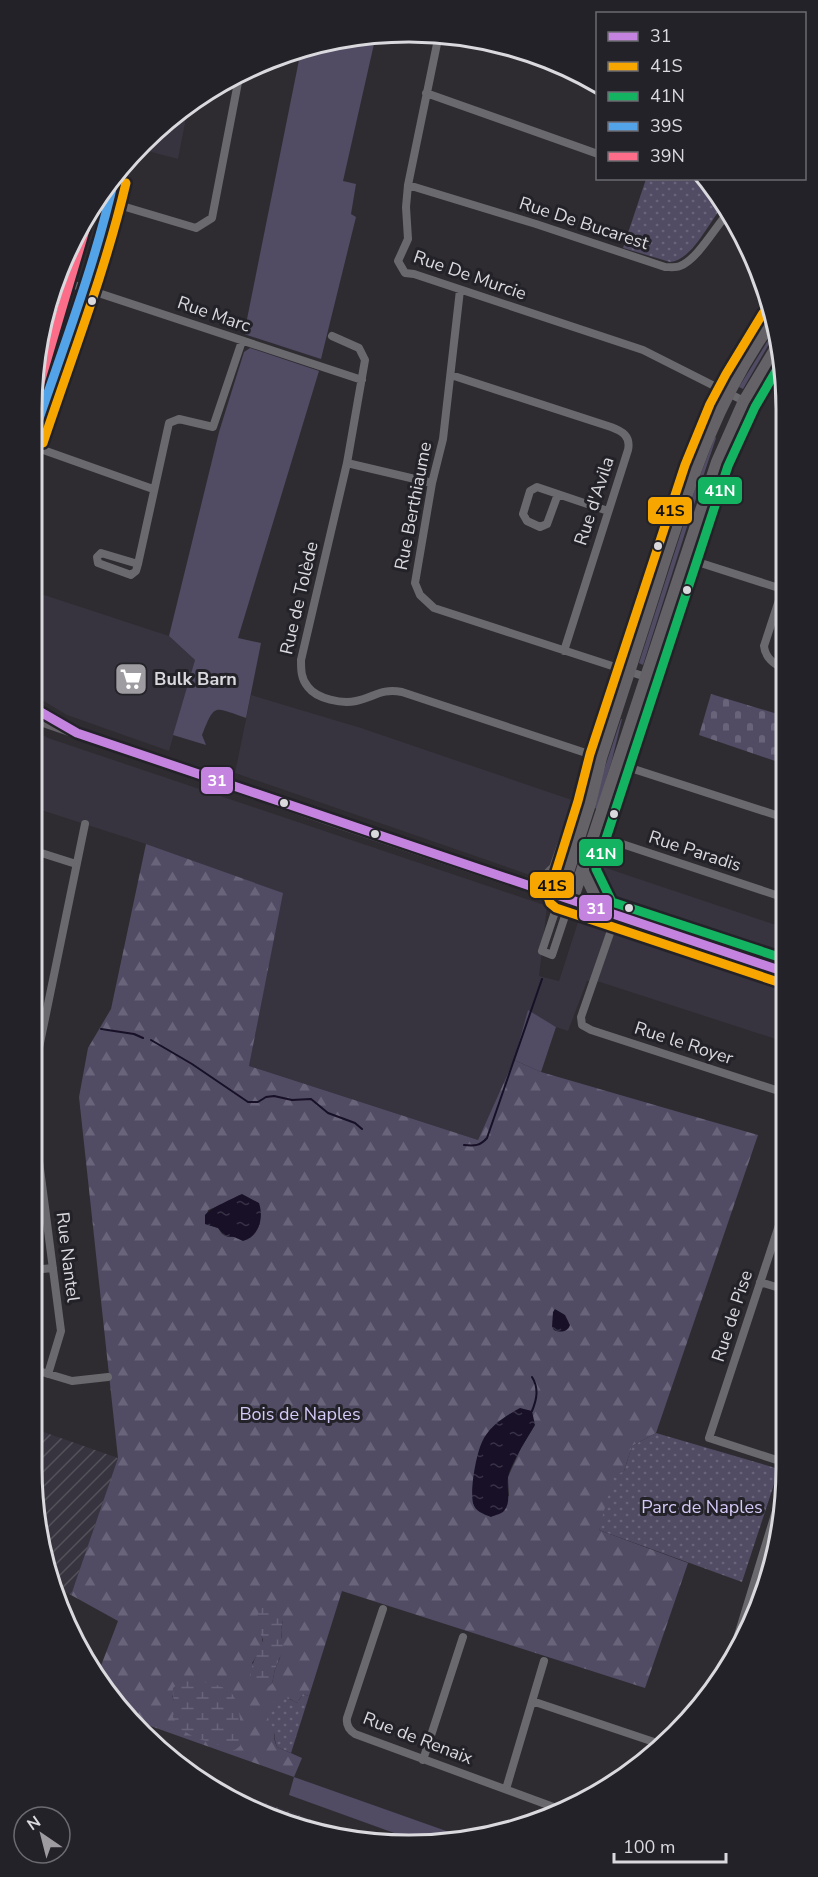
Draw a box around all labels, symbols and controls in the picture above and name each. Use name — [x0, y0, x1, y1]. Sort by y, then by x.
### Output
legend — [596, 12, 806, 180]
text: 31 — [650, 24, 672, 48]
text: 41S — [650, 54, 683, 78]
text: 41N — [650, 84, 685, 108]
text: 39S — [650, 114, 683, 138]
text: 39N — [650, 144, 685, 168]
street label: Rue De Bucarest — [516, 191, 652, 255]
street label: Rue De Murcie — [410, 244, 530, 306]
street label: Rue Marc — [174, 290, 254, 338]
unlabelled marker — [86, 295, 98, 307]
street label: Rue Berthiaume — [389, 440, 437, 572]
street label: Rue d'Avila — [568, 454, 620, 548]
line badge: 41N — [697, 476, 743, 505]
text: 41N — [704, 480, 736, 502]
line badge: 41S — [647, 496, 693, 525]
text: 41S — [655, 500, 685, 522]
street label: Rue de Tolède — [274, 539, 324, 657]
unlabelled marker — [652, 540, 664, 552]
unlabelled marker — [681, 584, 693, 596]
supermarket icon: Bulk Barn — [113, 661, 149, 697]
place label: Bulk Barn — [154, 667, 237, 691]
line badge: 31 — [200, 766, 234, 795]
text: 31 — [207, 770, 227, 792]
unlabelled marker — [278, 797, 290, 809]
unlabelled marker — [608, 808, 620, 820]
street label: Rue Paradis — [646, 825, 744, 877]
unlabelled marker — [369, 828, 381, 840]
line badge: 41N — [578, 838, 624, 867]
text: 41N — [585, 843, 617, 865]
line badge: 41S — [529, 871, 575, 899]
text: 41S — [537, 875, 567, 897]
line badge: 31 — [578, 894, 613, 922]
text: 31 — [586, 898, 606, 920]
unlabelled marker — [623, 902, 635, 914]
street label: Rue le Royer — [631, 1016, 737, 1070]
street label: Rue Nantel — [51, 1211, 86, 1304]
street label: Rue de Pise — [706, 1267, 758, 1365]
park label: Bois de Naples — [239, 1402, 361, 1426]
park label: Parc de Naples — [641, 1495, 763, 1519]
street label: Rue de Renaix — [360, 1706, 477, 1770]
north arrow — [12, 1805, 72, 1865]
text: N — [23, 1811, 45, 1836]
scale bar — [614, 1826, 726, 1864]
text: 100 m — [623, 1835, 675, 1859]

